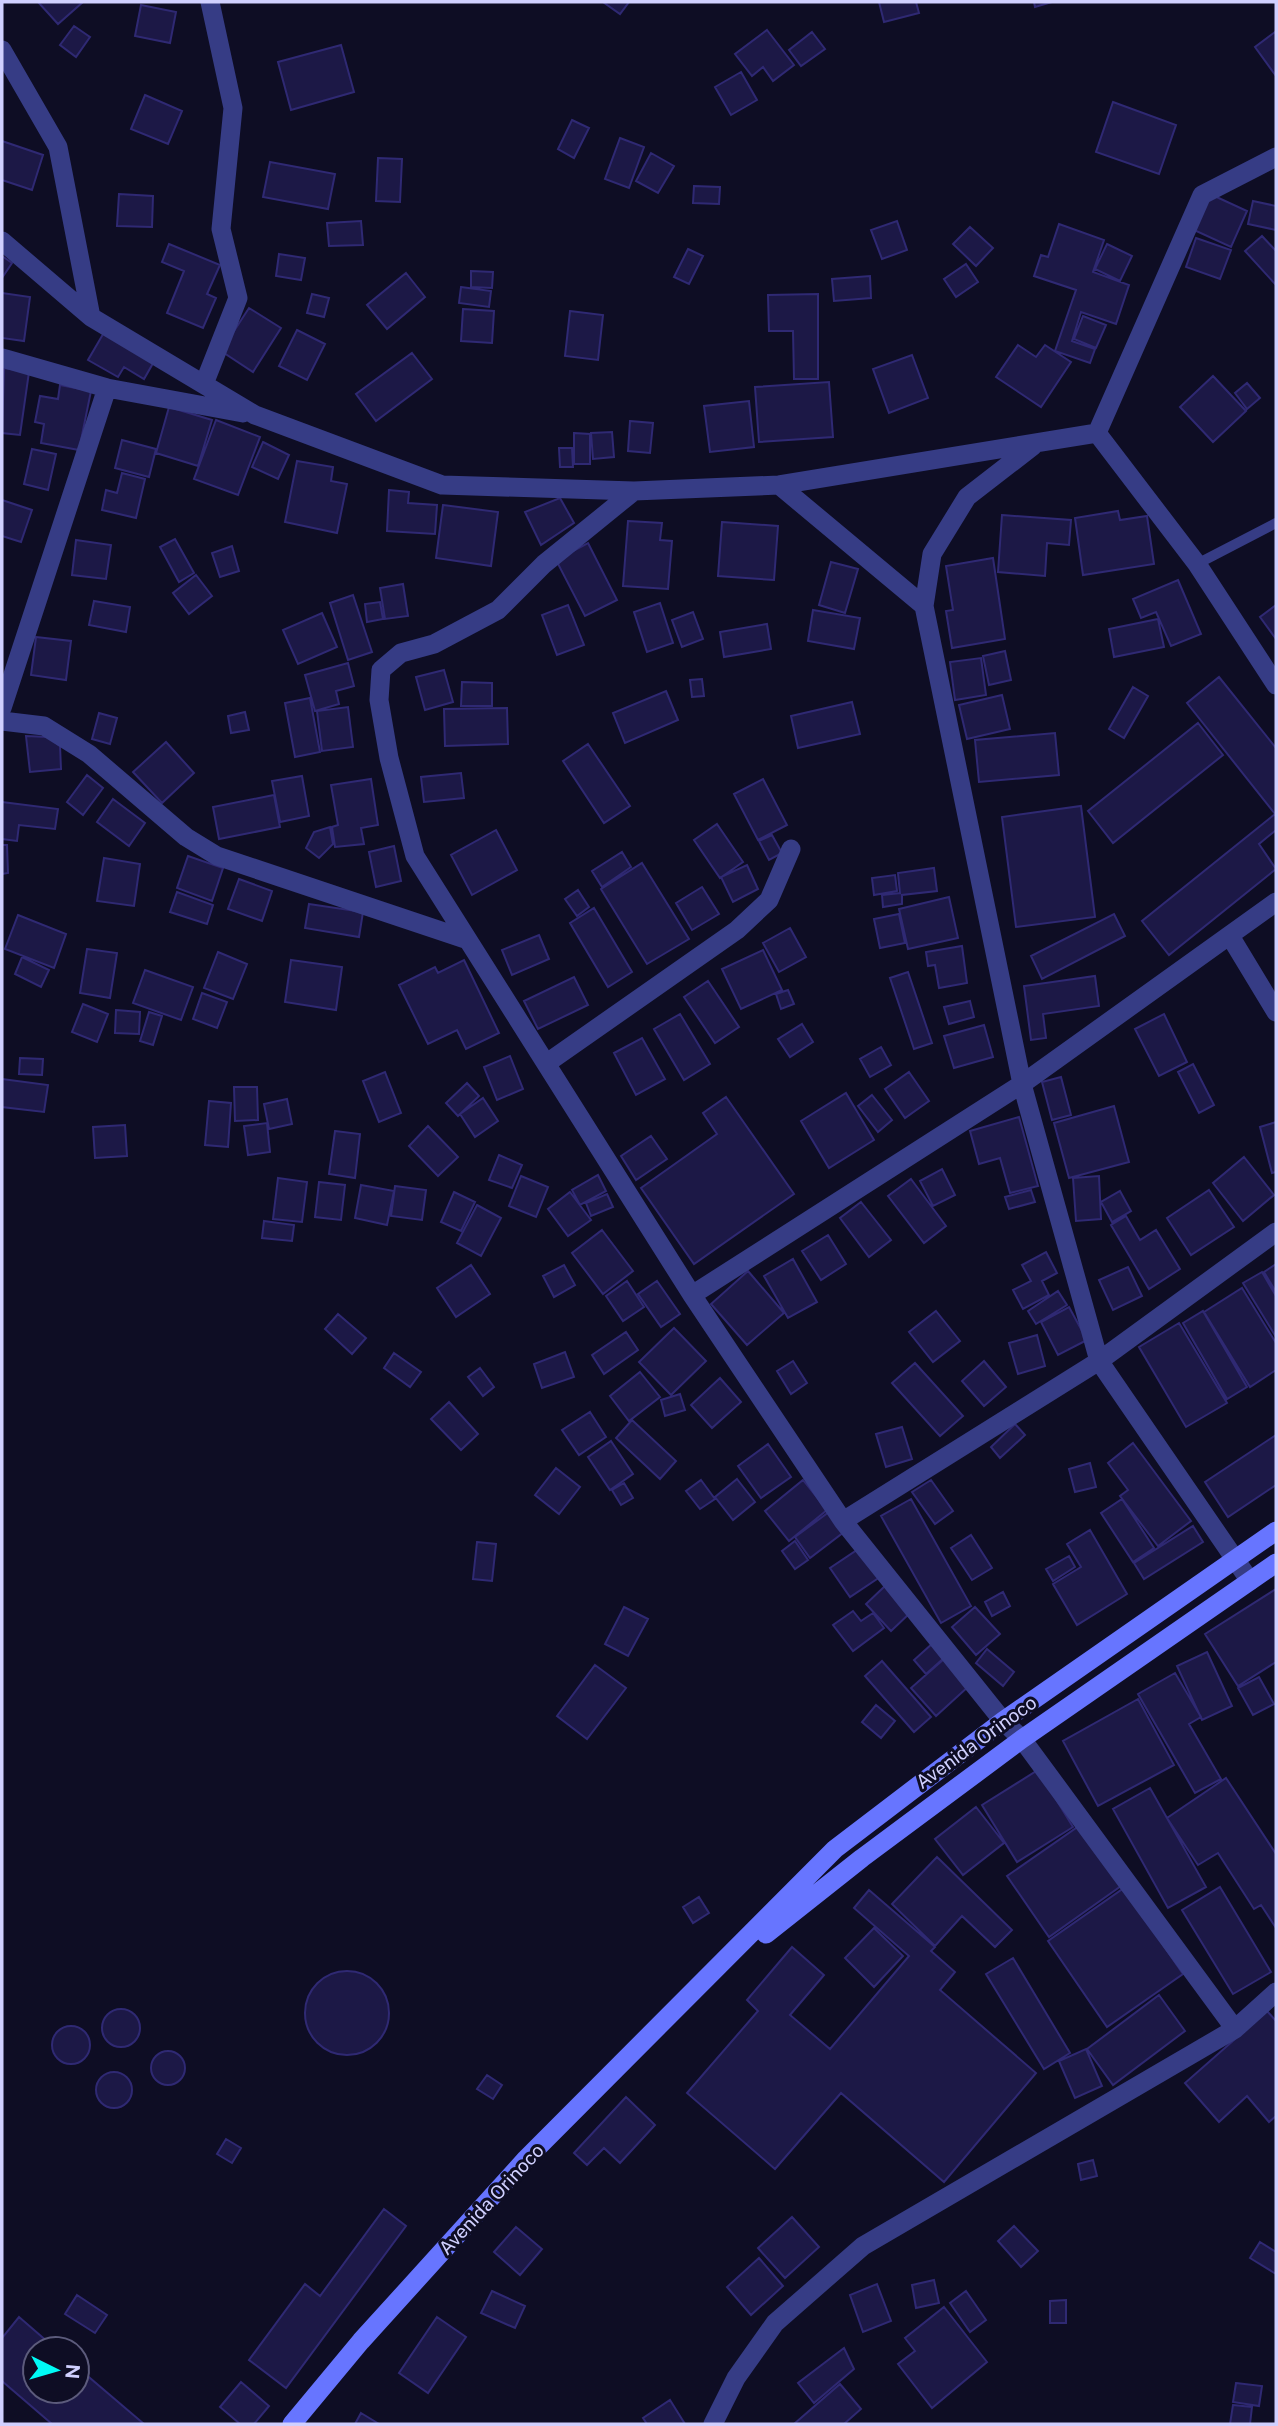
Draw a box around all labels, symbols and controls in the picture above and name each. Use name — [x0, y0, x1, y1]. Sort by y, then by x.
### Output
street label: Avenida Orinoco — [912, 1691, 1040, 1793]
street label: Avenida Orinoco — [434, 2139, 548, 2259]
north arrow — [21, 2335, 91, 2405]
text: N — [61, 2363, 85, 2380]

